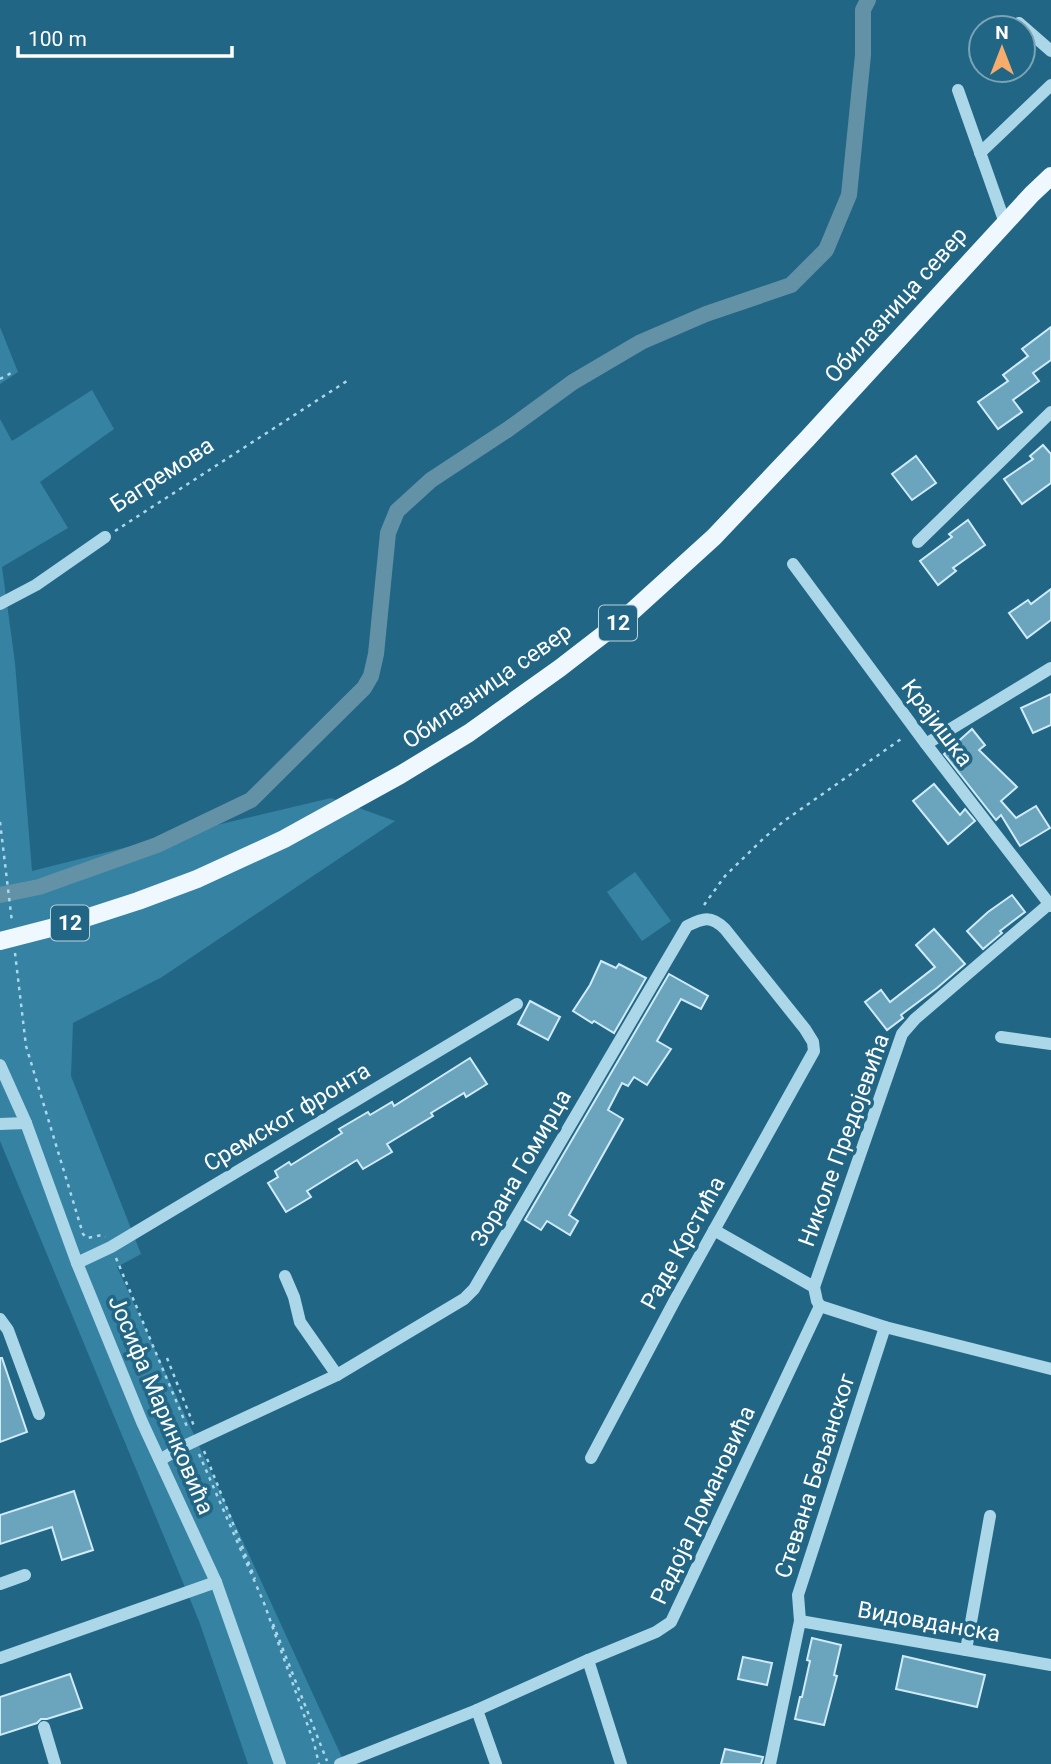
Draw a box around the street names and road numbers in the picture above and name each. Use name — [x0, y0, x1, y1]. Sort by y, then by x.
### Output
street label: Обилазница север — [819, 222, 973, 388]
street label: Багремова — [105, 432, 219, 518]
road number: 12 — [599, 606, 637, 640]
street label: Обилазница север — [397, 618, 577, 754]
street label: Крајишка — [895, 674, 979, 772]
road number: 12 — [51, 906, 89, 940]
street label: Николе Предојевића — [793, 1030, 895, 1250]
street label: Сремског фронта — [199, 1057, 375, 1177]
street label: Зорана Гомирца — [465, 1085, 577, 1251]
street label: Раде Крстића — [635, 1172, 731, 1314]
street label: Јосифа Маринковића — [103, 1291, 219, 1519]
street label: Стевана Бељанског — [769, 1370, 861, 1582]
street label: Радоја Домановића — [645, 1401, 761, 1609]
street label: Видовданска — [856, 1596, 1002, 1648]

